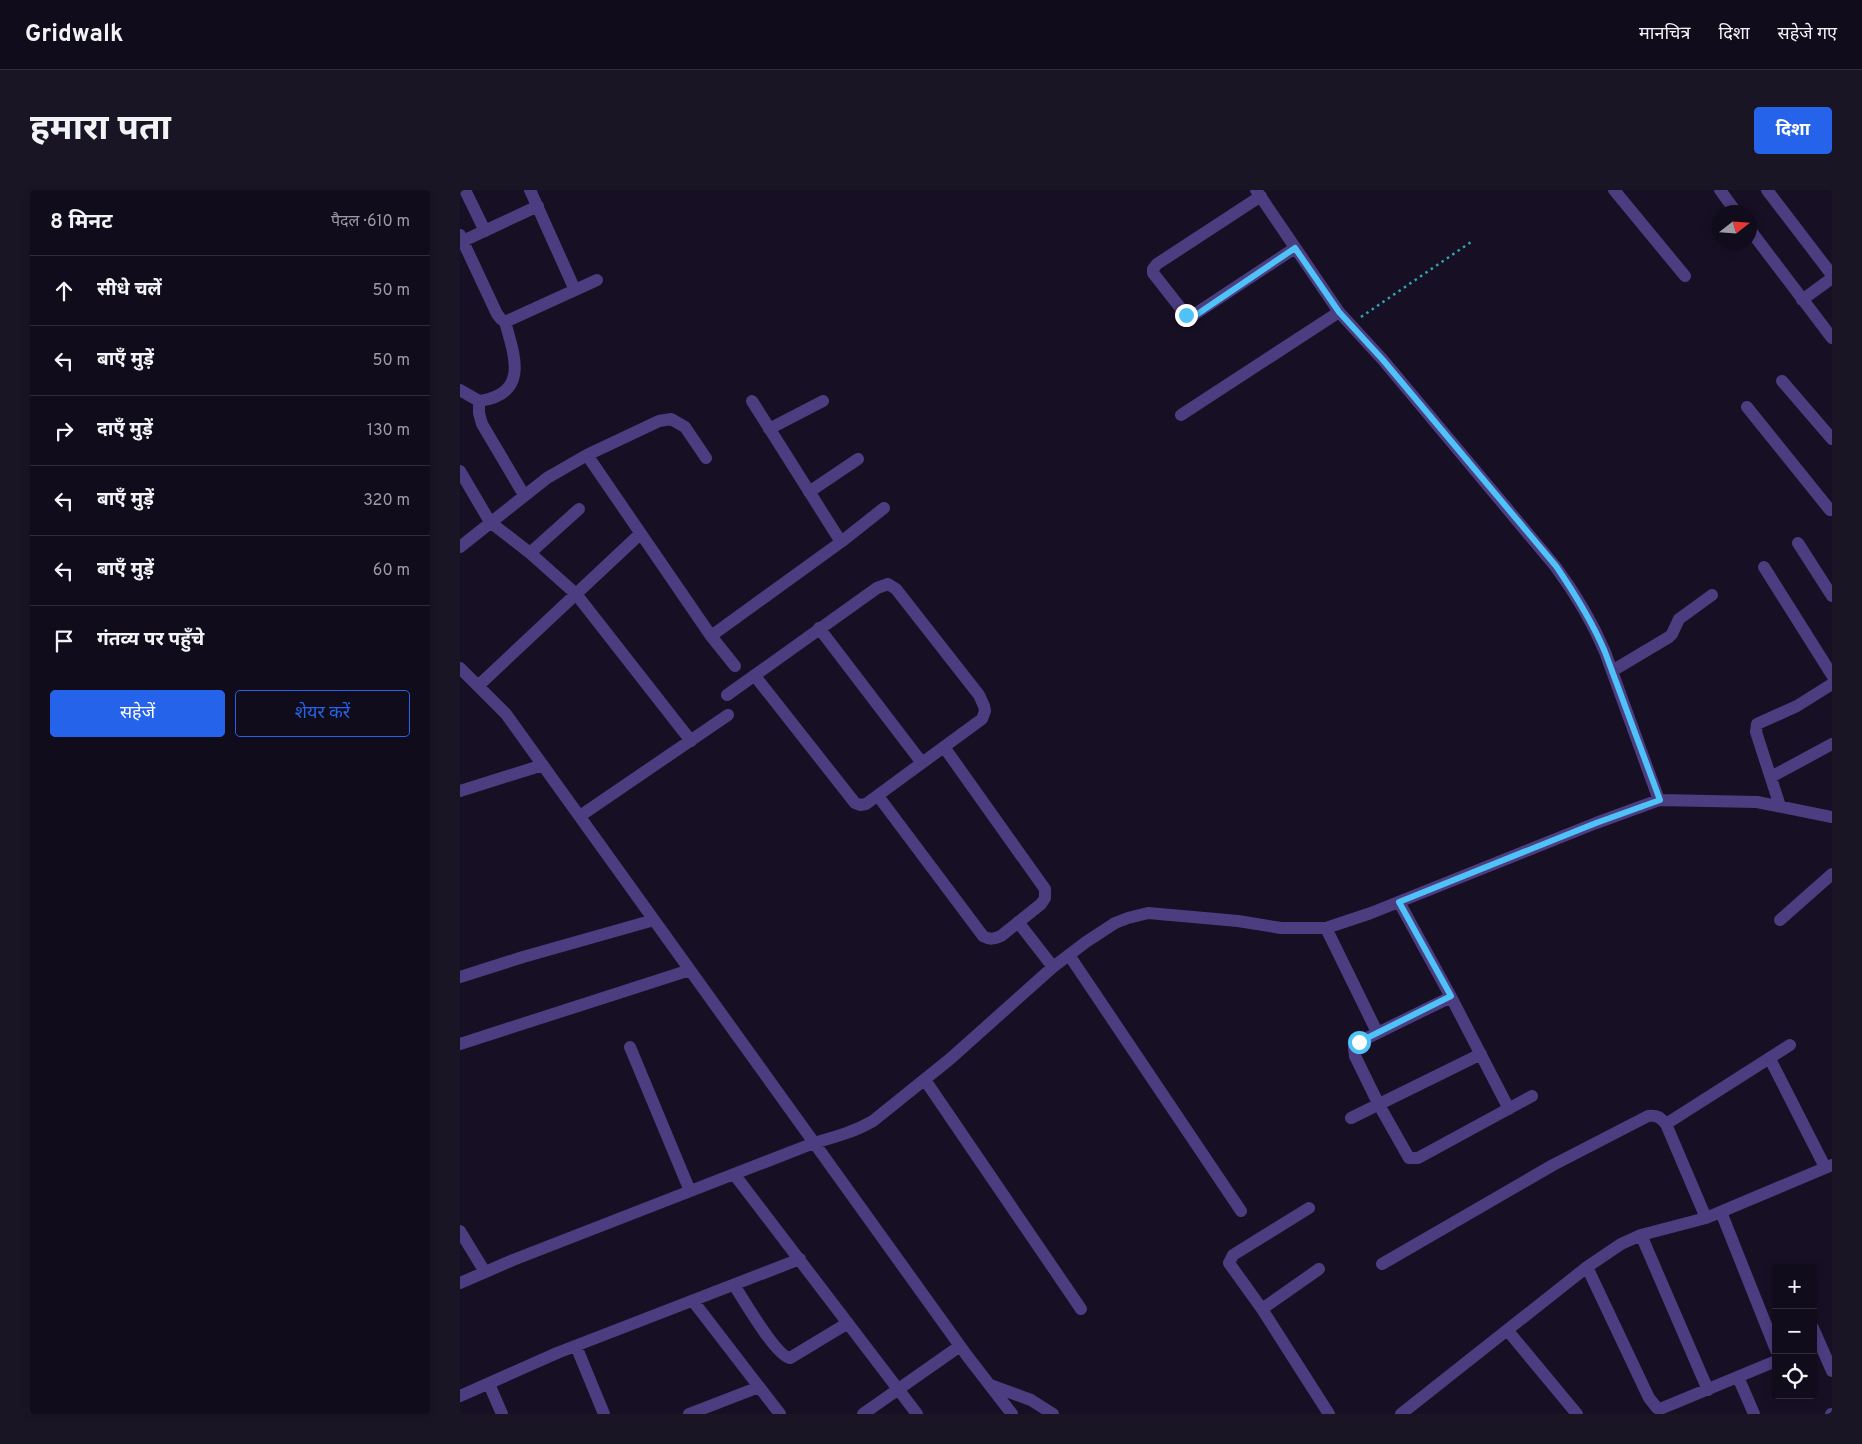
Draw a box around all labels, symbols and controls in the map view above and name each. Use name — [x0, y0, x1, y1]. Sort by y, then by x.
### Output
text: Gridwalk — [25, 20, 123, 50]
text: मानचित्र — [1639, 23, 1690, 46]
text: दिशा — [1718, 23, 1750, 46]
text: सहेजे गए — [1778, 23, 1837, 46]
button: दिशा — [1754, 107, 1832, 154]
text: हमारा पता — [30, 108, 171, 152]
north arrow — [1712, 205, 1757, 250]
text: 8 मिनट — [50, 209, 113, 236]
text: पैदल · 610 m — [331, 212, 410, 232]
icon: ahead — [50, 277, 78, 305]
text: सीधे चलें — [97, 278, 162, 302]
text: 50 m — [373, 281, 410, 301]
route end — [1175, 304, 1198, 327]
icon: left — [50, 347, 78, 375]
text: बाएँ मुड़ें — [97, 348, 154, 372]
text: 50 m — [373, 351, 410, 371]
icon: right — [50, 417, 78, 445]
text: दाएँ मुड़ें — [97, 418, 153, 442]
text: 130 m — [367, 421, 410, 441]
icon: left — [50, 487, 78, 515]
text: बाएँ मुड़ें — [97, 488, 154, 512]
text: 320 m — [363, 491, 410, 511]
icon: left — [50, 557, 78, 585]
text: बाएँ मुड़ें — [97, 558, 154, 582]
text: 60 m — [373, 561, 410, 581]
icon: arrive — [50, 627, 78, 655]
text: गंतव्य पर पहुँचे — [97, 628, 204, 652]
button: सहेजें — [50, 690, 225, 737]
button: शेयर करें — [235, 690, 410, 737]
route start — [1348, 1031, 1371, 1054]
map controls — [1772, 1264, 1817, 1399]
button: + — [1772, 1264, 1817, 1309]
button: − — [1772, 1309, 1817, 1354]
button: locate — [1772, 1354, 1817, 1399]

